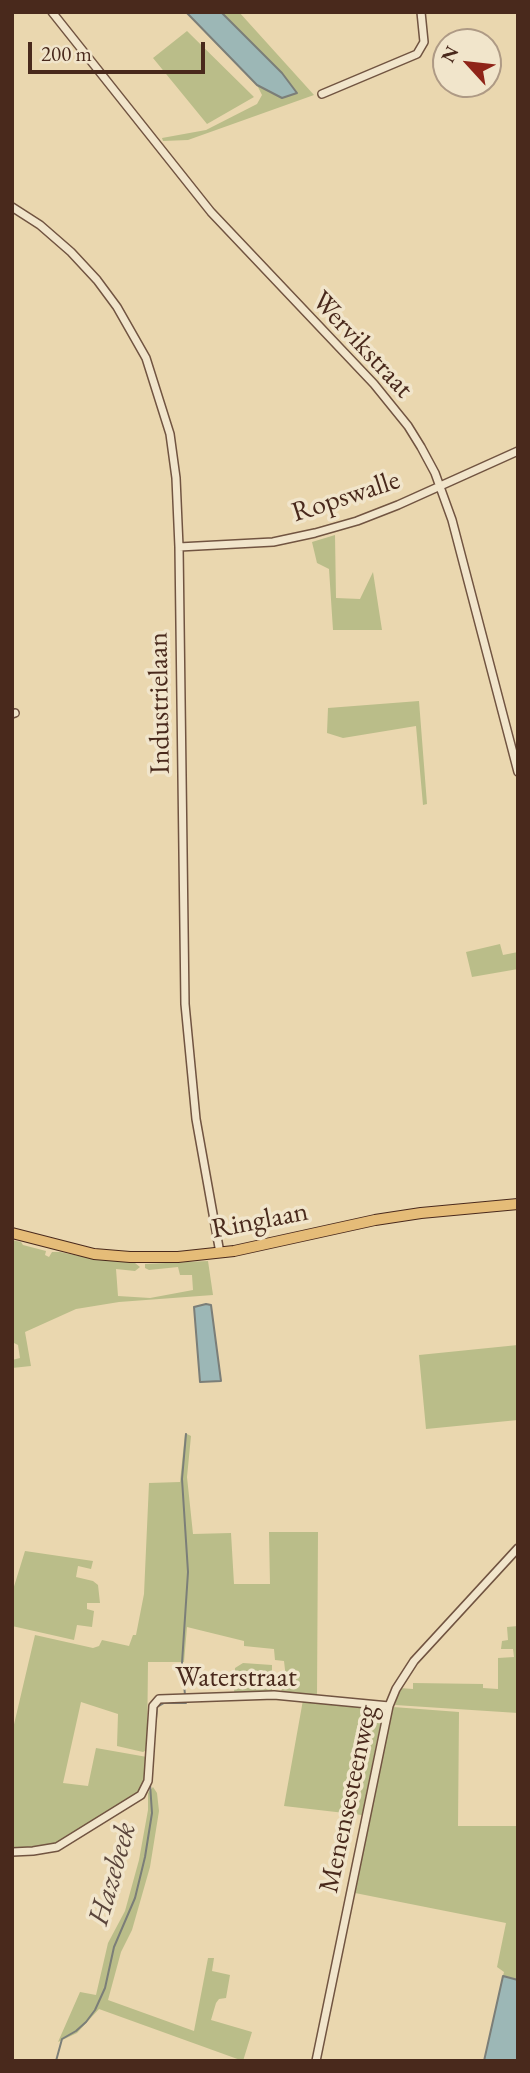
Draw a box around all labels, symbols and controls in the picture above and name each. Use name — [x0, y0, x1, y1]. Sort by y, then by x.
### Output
scale bar — [32, 28, 208, 72]
north arrow — [432, 28, 502, 98]
text: 200 m — [41, 40, 92, 67]
text: N — [435, 42, 464, 67]
street label: Wervikstraat — [304, 285, 420, 405]
street label: Ropswalle — [288, 464, 404, 530]
street label: Industrielaan — [142, 632, 178, 774]
street label: Ringlaan — [209, 1195, 311, 1247]
street label: Waterstraat — [175, 1661, 297, 1695]
street label: Menensesteenweg — [313, 1702, 385, 1896]
water label: Hazebeek — [81, 1818, 145, 1930]

